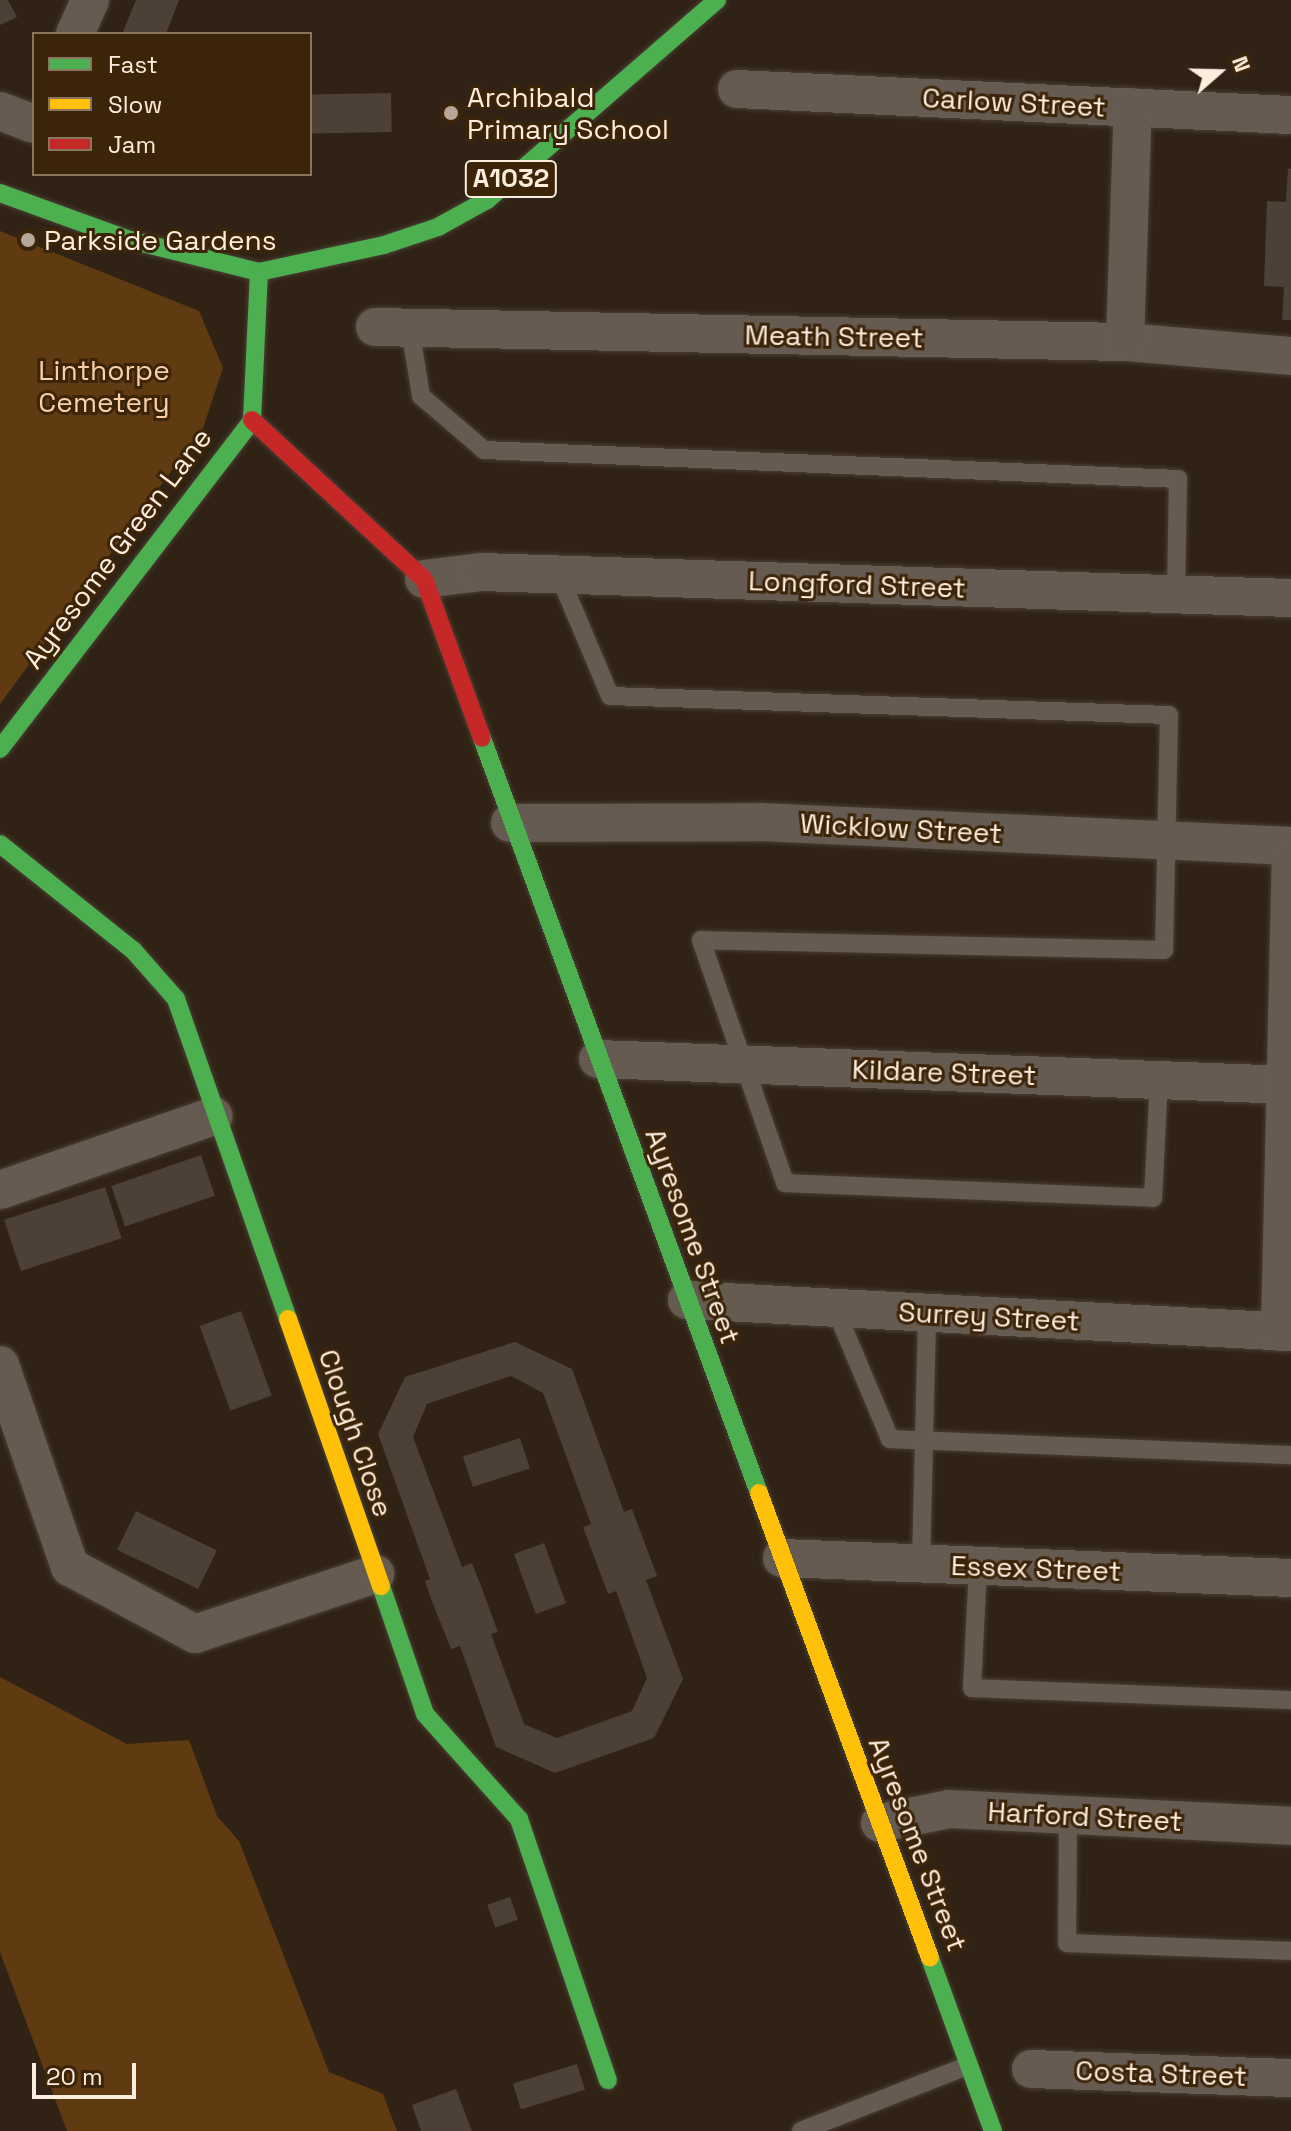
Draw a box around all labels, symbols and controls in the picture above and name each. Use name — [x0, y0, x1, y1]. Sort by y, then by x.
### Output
legend — [32, 32, 312, 176]
north arrow — [1179, 32, 1259, 112]
text: Fast — [108, 49, 158, 80]
text: N — [1226, 52, 1257, 76]
place label: Archibald Primary School — [467, 80, 669, 146]
street label: Carlow Street — [921, 80, 1107, 124]
text: Slow — [108, 89, 162, 120]
marker: Archibald Primary School — [442, 104, 460, 122]
text: Jam — [108, 129, 156, 160]
road number: A1032 — [463, 157, 559, 201]
place label: Parkside Gardens — [44, 223, 276, 257]
marker: Parkside Gardens — [19, 231, 37, 249]
street label: Meath Street — [744, 318, 924, 354]
park label: Linthorpe Cemetery — [38, 353, 170, 419]
street label: Ayresome Green Lane — [16, 421, 218, 675]
street label: Longford Street — [748, 563, 966, 605]
street label: Wicklow Street — [799, 806, 1003, 850]
street label: Kildare Street — [851, 1052, 1037, 1092]
street label: Ayresome Street — [638, 1124, 748, 1348]
street label: Surrey Street — [898, 1294, 1080, 1338]
street label: Clough Close — [312, 1345, 400, 1521]
street label: Essex Street — [950, 1548, 1122, 1588]
street label: Ayresome Street — [862, 1732, 974, 1956]
street label: Harford Street — [987, 1794, 1183, 1838]
scale bar — [36, 2047, 140, 2097]
street label: Costa Street — [1075, 2053, 1247, 2093]
text: 20 m — [46, 2061, 103, 2092]

